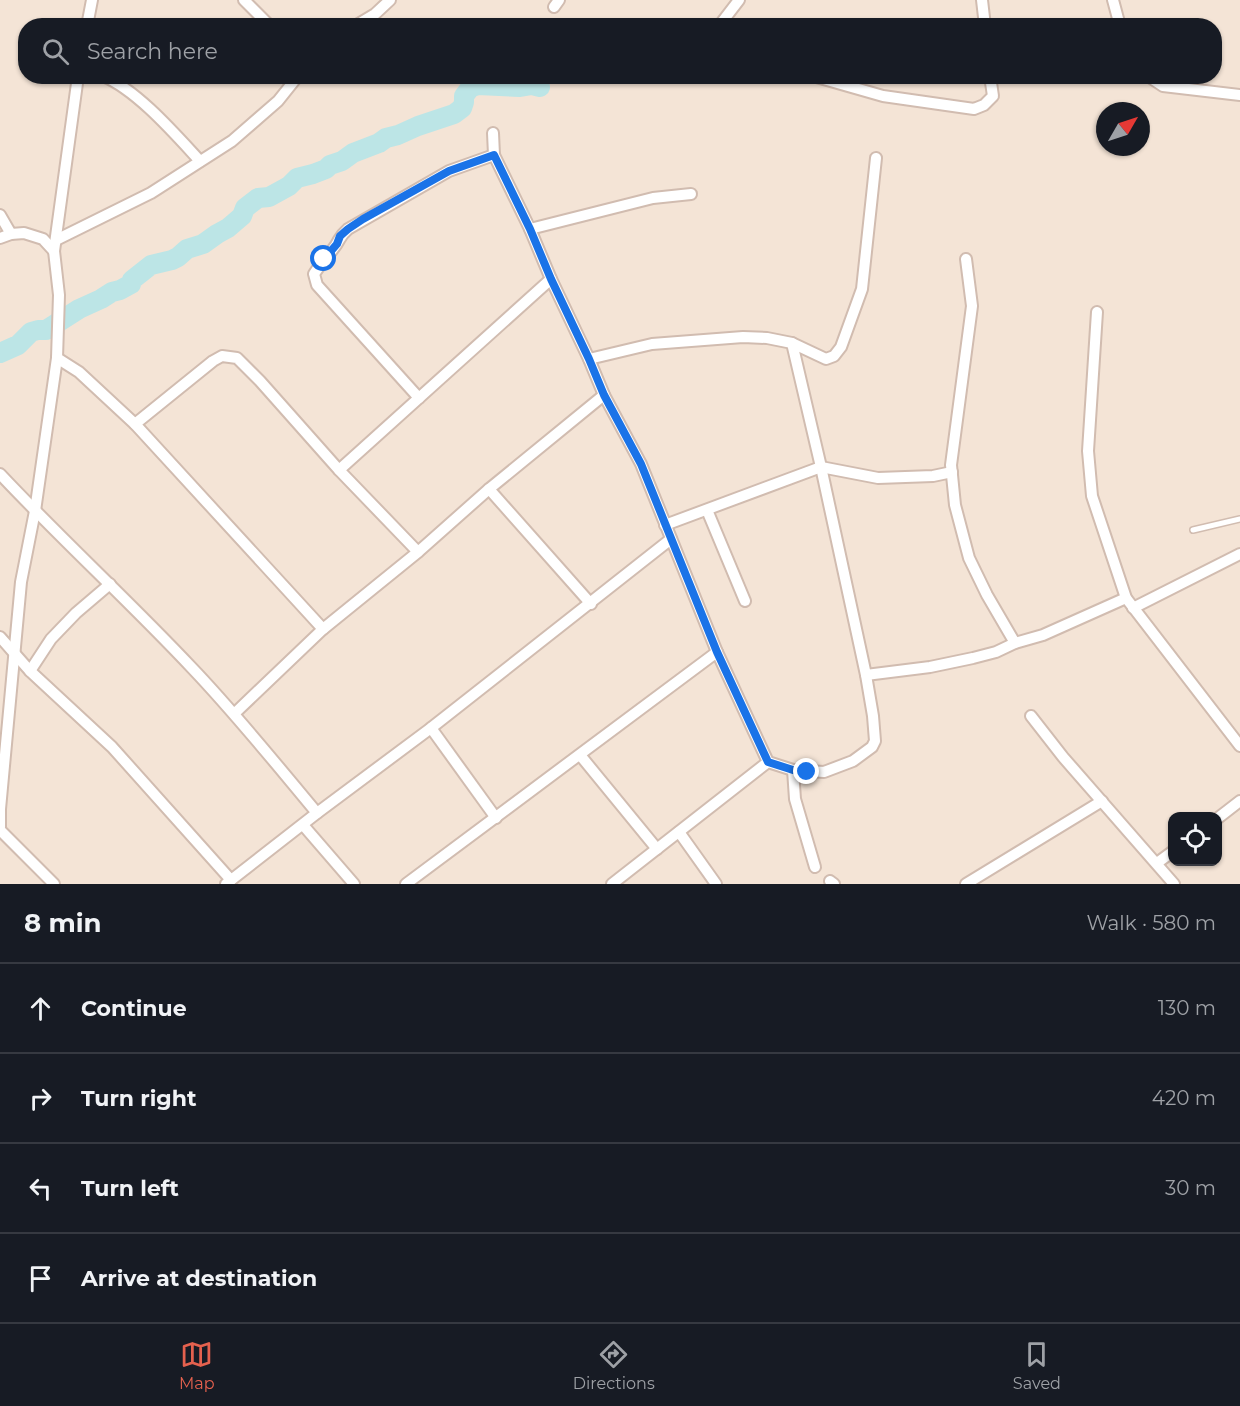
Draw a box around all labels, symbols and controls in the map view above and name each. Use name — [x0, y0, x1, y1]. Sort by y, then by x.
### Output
search box — [18, 18, 1222, 84]
icon: search — [39, 35, 72, 68]
text: Search here — [87, 38, 218, 65]
north arrow — [1096, 102, 1150, 156]
route start — [310, 245, 336, 271]
route end — [793, 758, 819, 784]
map controls — [1168, 812, 1222, 866]
button: locate — [1168, 812, 1222, 866]
text: 8 min — [24, 907, 102, 939]
text: Walk · 580 m — [1086, 911, 1216, 935]
icon: ahead — [24, 992, 57, 1025]
text: Continue — [81, 995, 187, 1022]
text: 130 m — [1158, 996, 1216, 1020]
icon: right — [24, 1082, 57, 1115]
text: Turn right — [81, 1085, 196, 1112]
text: 420 m — [1152, 1086, 1216, 1110]
icon: left — [24, 1172, 57, 1205]
text: Turn left — [81, 1175, 179, 1202]
text: 30 m — [1165, 1176, 1216, 1200]
icon: arrive — [24, 1262, 57, 1295]
text: Arrive at destination — [81, 1265, 317, 1292]
tab: Map — [179, 1338, 215, 1393]
tab: Directions — [573, 1338, 655, 1393]
tab: Saved — [1013, 1338, 1061, 1393]

